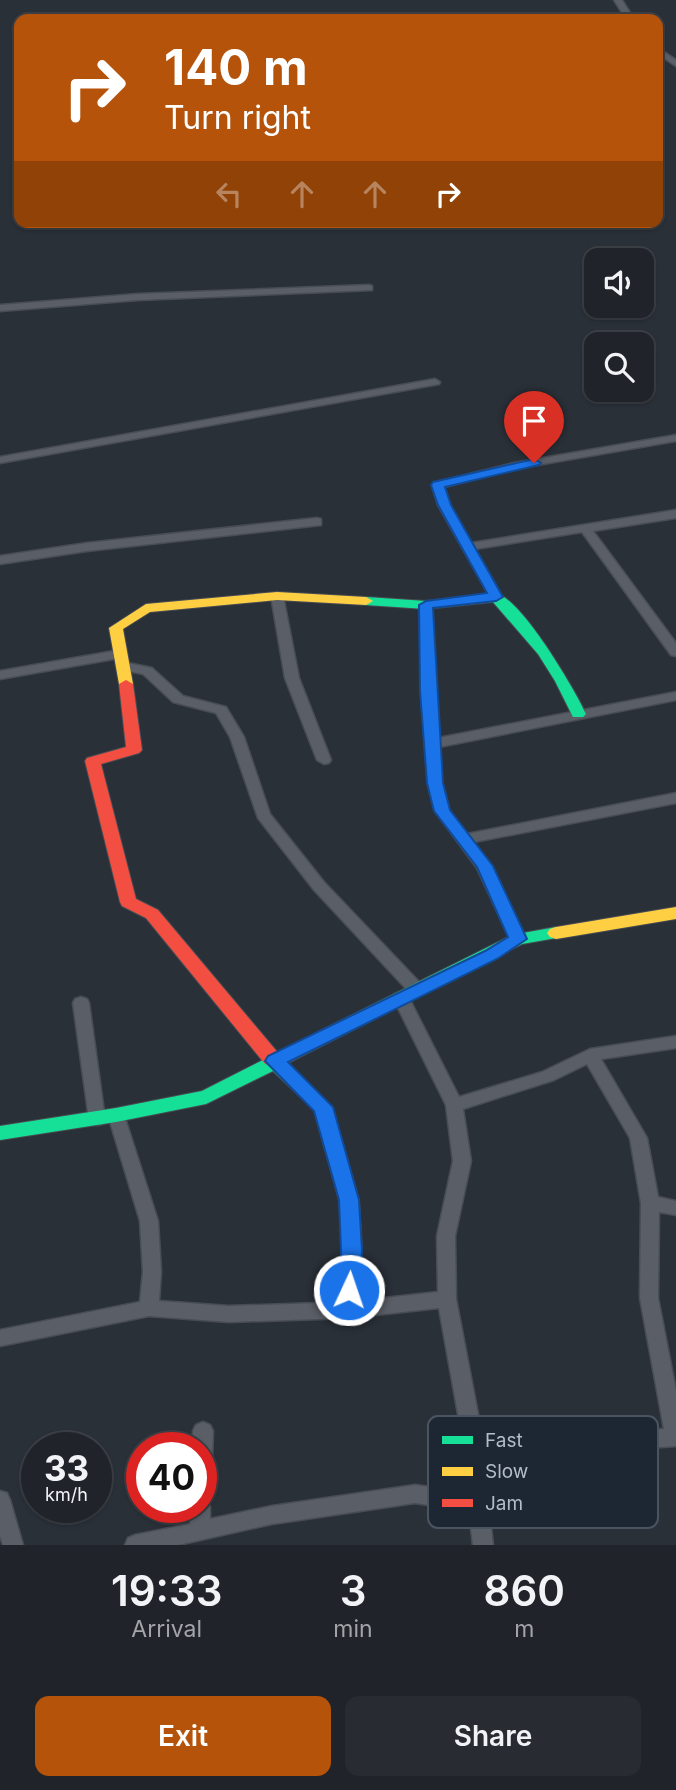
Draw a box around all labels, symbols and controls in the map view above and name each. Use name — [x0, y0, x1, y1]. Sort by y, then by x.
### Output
text: 140 m — [164, 38, 308, 97]
icon: right — [49, 42, 140, 133]
text: Turn right — [164, 98, 311, 137]
icon: left — [210, 175, 248, 213]
icon: ahead — [283, 175, 321, 213]
icon: ahead — [356, 175, 394, 213]
icon: right — [429, 175, 467, 213]
map controls — [584, 248, 654, 402]
button: sound — [584, 248, 654, 318]
button: search — [584, 332, 654, 402]
pin — [504, 391, 564, 463]
icon: arrive — [515, 402, 553, 440]
position arrow — [312, 1253, 386, 1327]
legend — [428, 1416, 658, 1528]
text: Fast — [485, 1429, 523, 1452]
speed limit sign: 40 — [126, 1432, 217, 1523]
text: 33 — [44, 1447, 89, 1489]
text: Slow — [485, 1460, 528, 1483]
text: km/h — [45, 1484, 88, 1505]
text: Jam — [485, 1492, 523, 1515]
text: 19:33 — [111, 1565, 222, 1616]
text: 3 — [340, 1565, 366, 1616]
text: 860 — [484, 1565, 565, 1616]
text: Arrival — [131, 1615, 202, 1643]
text: min — [333, 1615, 373, 1643]
text: m — [514, 1615, 534, 1643]
button: Exit — [35, 1696, 331, 1776]
button: Share — [345, 1696, 641, 1776]

